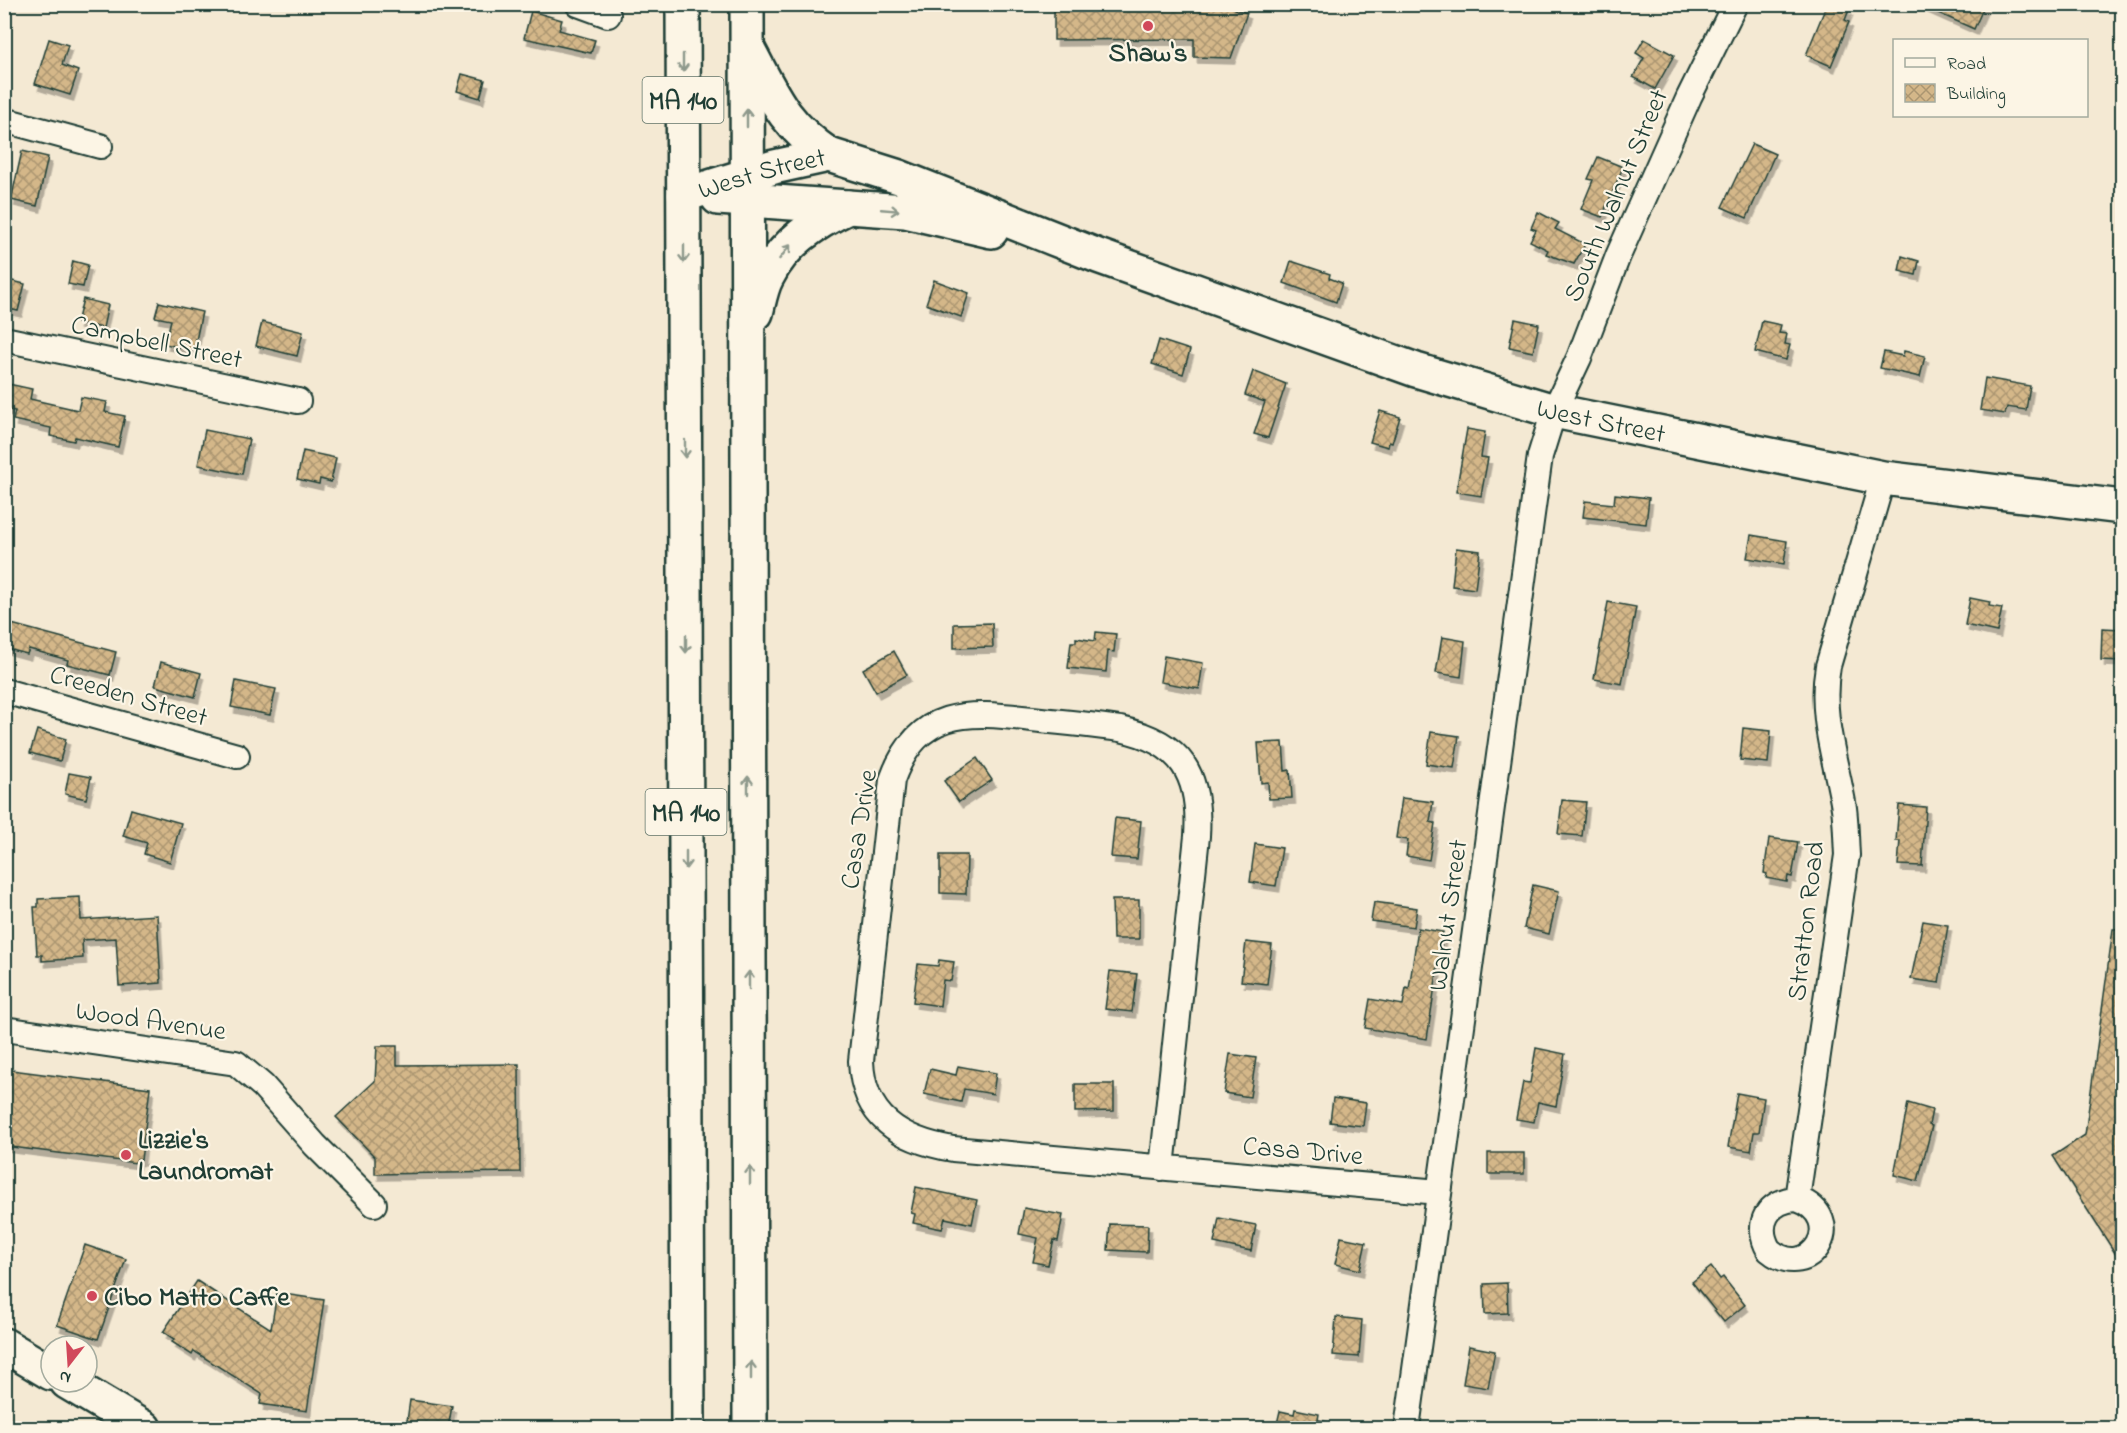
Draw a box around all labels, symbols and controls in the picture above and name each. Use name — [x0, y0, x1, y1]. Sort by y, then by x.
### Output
marker: Shaw's — [1141, 19, 1155, 33]
place label: Shaw's — [1108, 35, 1188, 74]
legend — [1893, 39, 2088, 117]
one-way arrow — [677, 52, 689, 72]
text: Road — [1947, 52, 1986, 78]
road number: MA 140 — [642, 77, 724, 123]
text: Building — [1946, 82, 2006, 109]
street label: South Walnut Street — [1555, 83, 1680, 309]
one-way arrow — [741, 108, 753, 128]
street label: West Street — [694, 139, 830, 211]
one-way arrow — [879, 205, 899, 216]
one-way arrow — [678, 243, 690, 263]
one-way arrow — [778, 245, 791, 261]
street label: Campbell Street — [67, 306, 246, 381]
street label: West Street — [1531, 390, 1669, 455]
one-way arrow — [679, 438, 691, 458]
one-way arrow — [680, 633, 692, 653]
street label: Creeden Street — [45, 656, 212, 739]
street label: Casa Drive — [832, 766, 889, 892]
one-way arrow — [742, 776, 754, 796]
road number: MA 140 — [646, 789, 726, 835]
street label: Walnut Street — [1420, 837, 1479, 994]
street label: Stratton Road — [1778, 839, 1837, 1003]
one-way arrow — [680, 849, 692, 869]
one-way arrow — [743, 971, 755, 991]
street label: Wood Avenue — [73, 993, 229, 1052]
place label: Lizzie's Laundromat — [138, 1122, 274, 1192]
street label: Casa Drive — [1241, 1128, 1366, 1177]
marker: Lizzie's Laundromat — [119, 1148, 133, 1162]
one-way arrow — [744, 1166, 756, 1186]
place label: Cibo Matto Caffe — [104, 1279, 290, 1318]
marker: Cibo Matto Caffe — [85, 1289, 99, 1303]
north arrow — [39, 1334, 99, 1394]
one-way arrow — [745, 1361, 757, 1381]
text: N — [56, 1363, 74, 1389]

